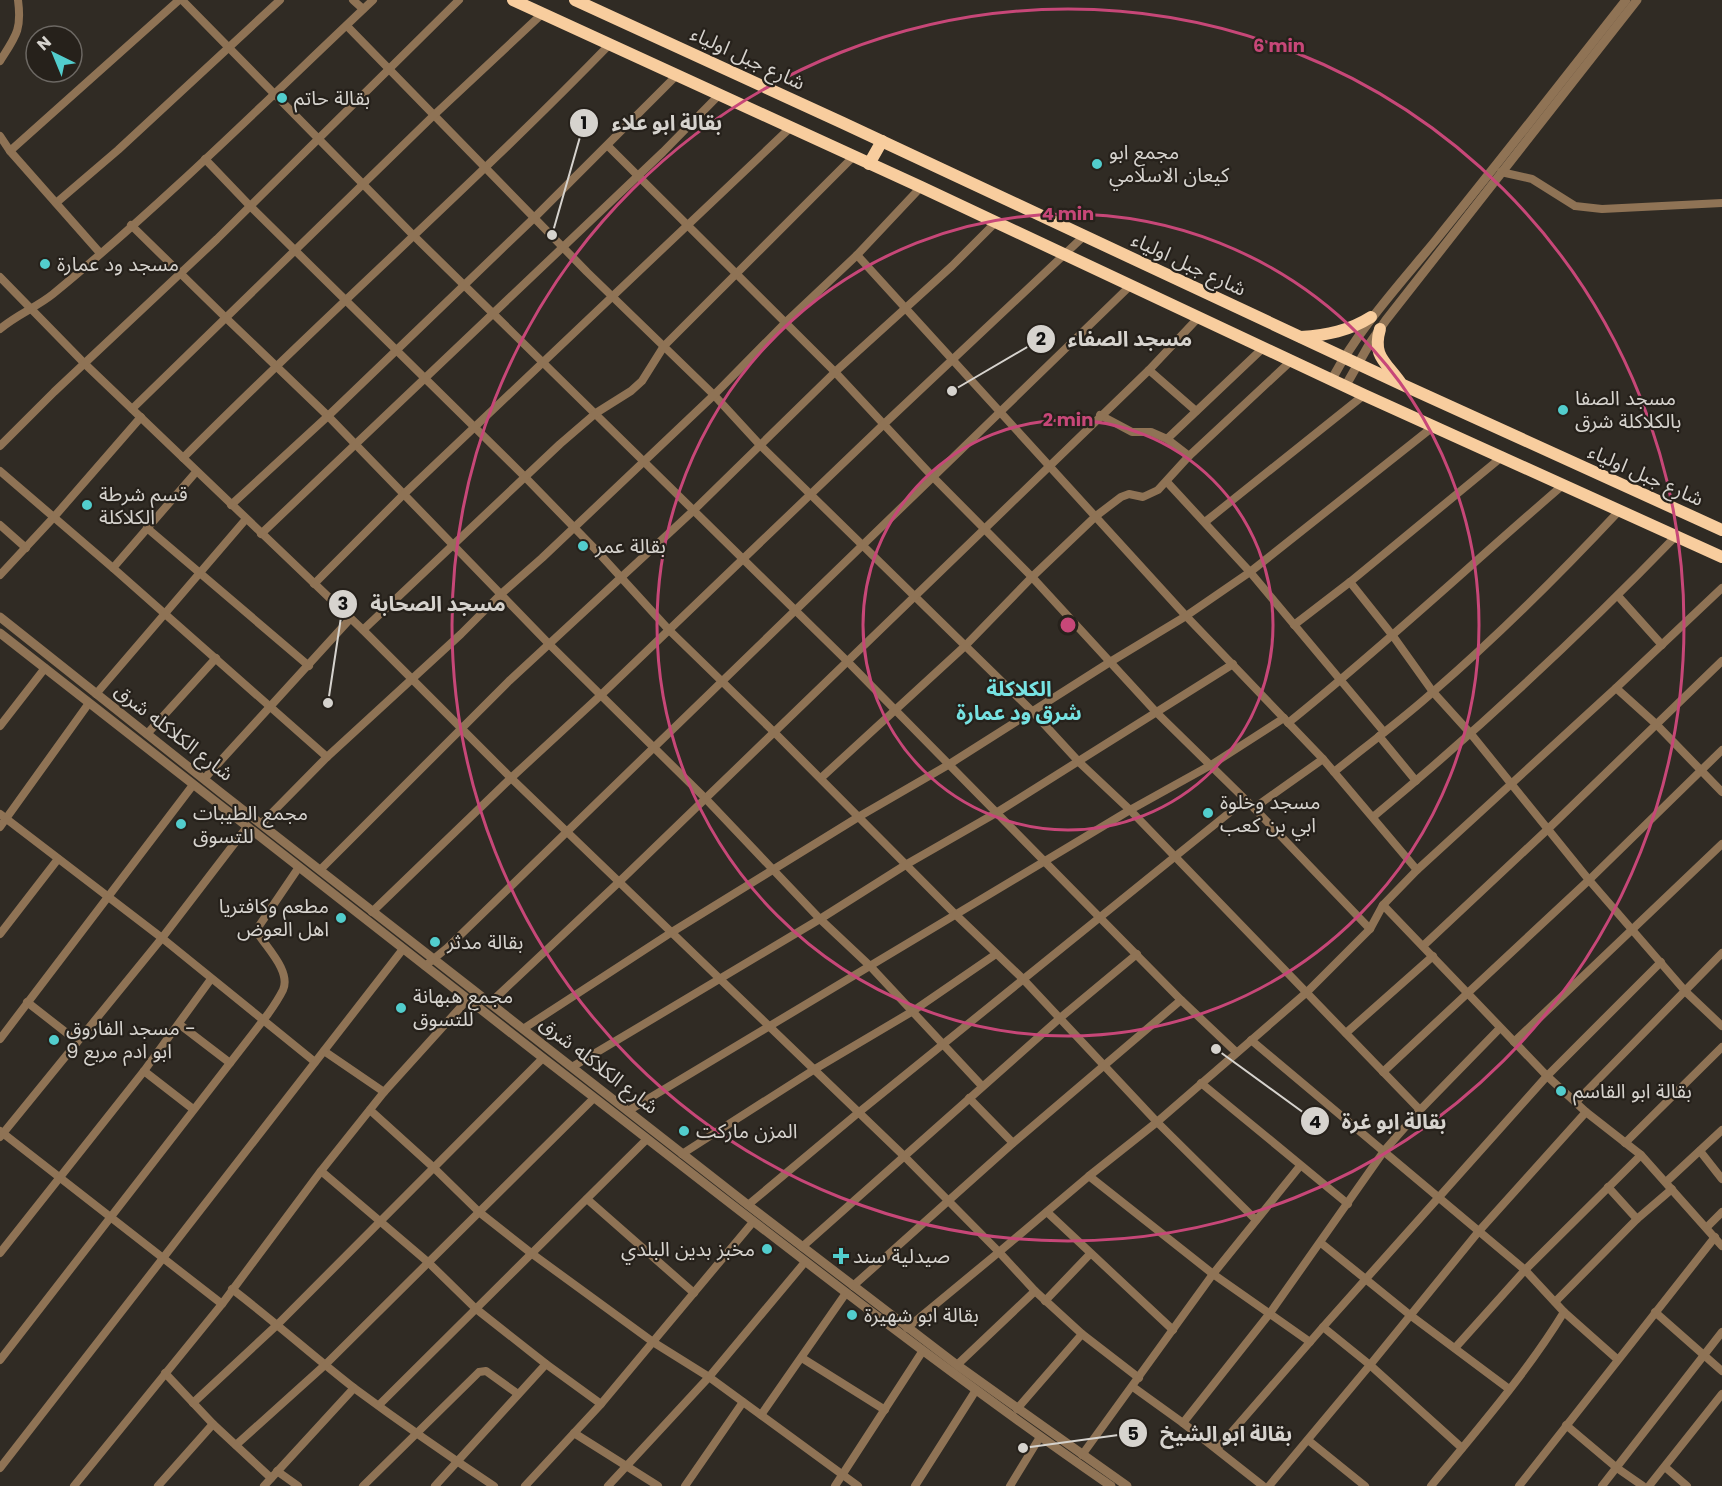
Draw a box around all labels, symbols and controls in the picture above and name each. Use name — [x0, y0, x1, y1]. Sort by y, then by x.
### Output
street label: شارع جبل اولياء — [686, 19, 810, 98]
north arrow — [24, 24, 84, 84]
text: N — [32, 31, 56, 56]
text: 6 min — [1253, 33, 1305, 58]
place label: بقالة حاتم — [294, 84, 370, 113]
marker: بقالة حاتم — [275, 91, 289, 105]
callout: بقالة ابو علاء — [569, 103, 734, 142]
text: بقالة ابو علاء — [612, 108, 722, 137]
text: 1 — [581, 110, 587, 135]
place label: مجمع ابو كيعان الاسلامي — [1109, 138, 1230, 191]
marker: مجمع ابو كيعان الاسلامي — [1090, 157, 1104, 171]
text: 4 min — [1042, 201, 1094, 226]
street label: شارع جبل اولياء — [1127, 225, 1251, 304]
place label: مسجد ود عمارة — [57, 250, 179, 278]
marker: مسجد ود عمارة — [38, 257, 52, 271]
callout: مسجد الصفاء — [1026, 319, 1204, 358]
text: مسجد الصفاء — [1068, 324, 1192, 353]
text: 2 — [1036, 326, 1046, 351]
place label: مسجد الصفا بالكلاكلة شرق — [1575, 384, 1681, 435]
marker: مسجد الصفا بالكلاكلة شرق — [1556, 403, 1570, 417]
text: 2 min — [1043, 407, 1093, 432]
street label: شارع جبل اولياء — [1584, 437, 1708, 514]
place label: قسم شرطة الكلاكلة — [99, 480, 188, 531]
marker: قسم شرطة الكلاكلة — [80, 498, 94, 512]
place label: بقالة عمر — [594, 532, 666, 560]
marker: بقالة عمر — [576, 539, 590, 553]
callout: مسجد الصحابة — [328, 584, 518, 623]
text: مسجد الصحابة — [370, 589, 506, 618]
text: 3 — [338, 591, 348, 616]
centre of rings — [1058, 615, 1078, 635]
district label: الكلاكلة شرق ود عمارة — [956, 674, 1082, 727]
street label: شارع الكلاكله شرق — [108, 677, 239, 788]
place label: مسجد وخلوة ابي بن كعب — [1220, 788, 1320, 841]
place label: مجمع الطيبات للتسوق — [193, 799, 308, 850]
marker: مسجد وخلوة ابي بن كعب — [1201, 806, 1215, 820]
marker: مجمع الطيبات للتسوق — [174, 817, 188, 831]
place label: مطعم وكافتريا اهل العوض — [219, 892, 329, 943]
marker: مطعم وكافتريا اهل العوض — [334, 911, 348, 925]
place label: بقالة مدثر — [446, 928, 523, 956]
marker: بقالة مدثر — [428, 935, 442, 949]
place label: مجمع هبهانة للتسوق — [413, 982, 513, 1033]
marker: مجمع هبهانة للتسوق — [394, 1001, 408, 1015]
street label: شارع الكلاكله شرق — [533, 1010, 664, 1121]
place label: مسجد الفاروق - ابو ادم مربع 9 — [66, 1014, 196, 1066]
marker: مسجد الفاروق - ابو ادم مربع 9 — [47, 1033, 61, 1047]
place label: بقالة ابو القاسم — [1573, 1077, 1692, 1106]
marker: بقالة ابو القاسم — [1554, 1084, 1568, 1098]
callout: بقالة ابو غرة — [1300, 1102, 1459, 1141]
text: بقالة ابو غرة — [1342, 1107, 1446, 1136]
text: 4 — [1309, 1109, 1321, 1134]
place label: المزن ماركت — [696, 1117, 797, 1145]
marker: المزن ماركت — [677, 1124, 691, 1138]
place label: مخبز بدين البلدي — [621, 1235, 755, 1265]
marker: مخبز بدين البلدي — [760, 1242, 774, 1256]
place label: صيدلية سند — [853, 1242, 950, 1270]
marker: صيدلية سند — [834, 1249, 848, 1263]
place label: بقالة ابو شهيرة — [864, 1301, 979, 1329]
marker: بقالة ابو شهيرة — [845, 1308, 859, 1322]
callout: بقالة ابو الشيخ — [1118, 1414, 1304, 1453]
text: بقالة ابو الشيخ — [1160, 1419, 1292, 1449]
text: 5 — [1127, 1421, 1139, 1446]

